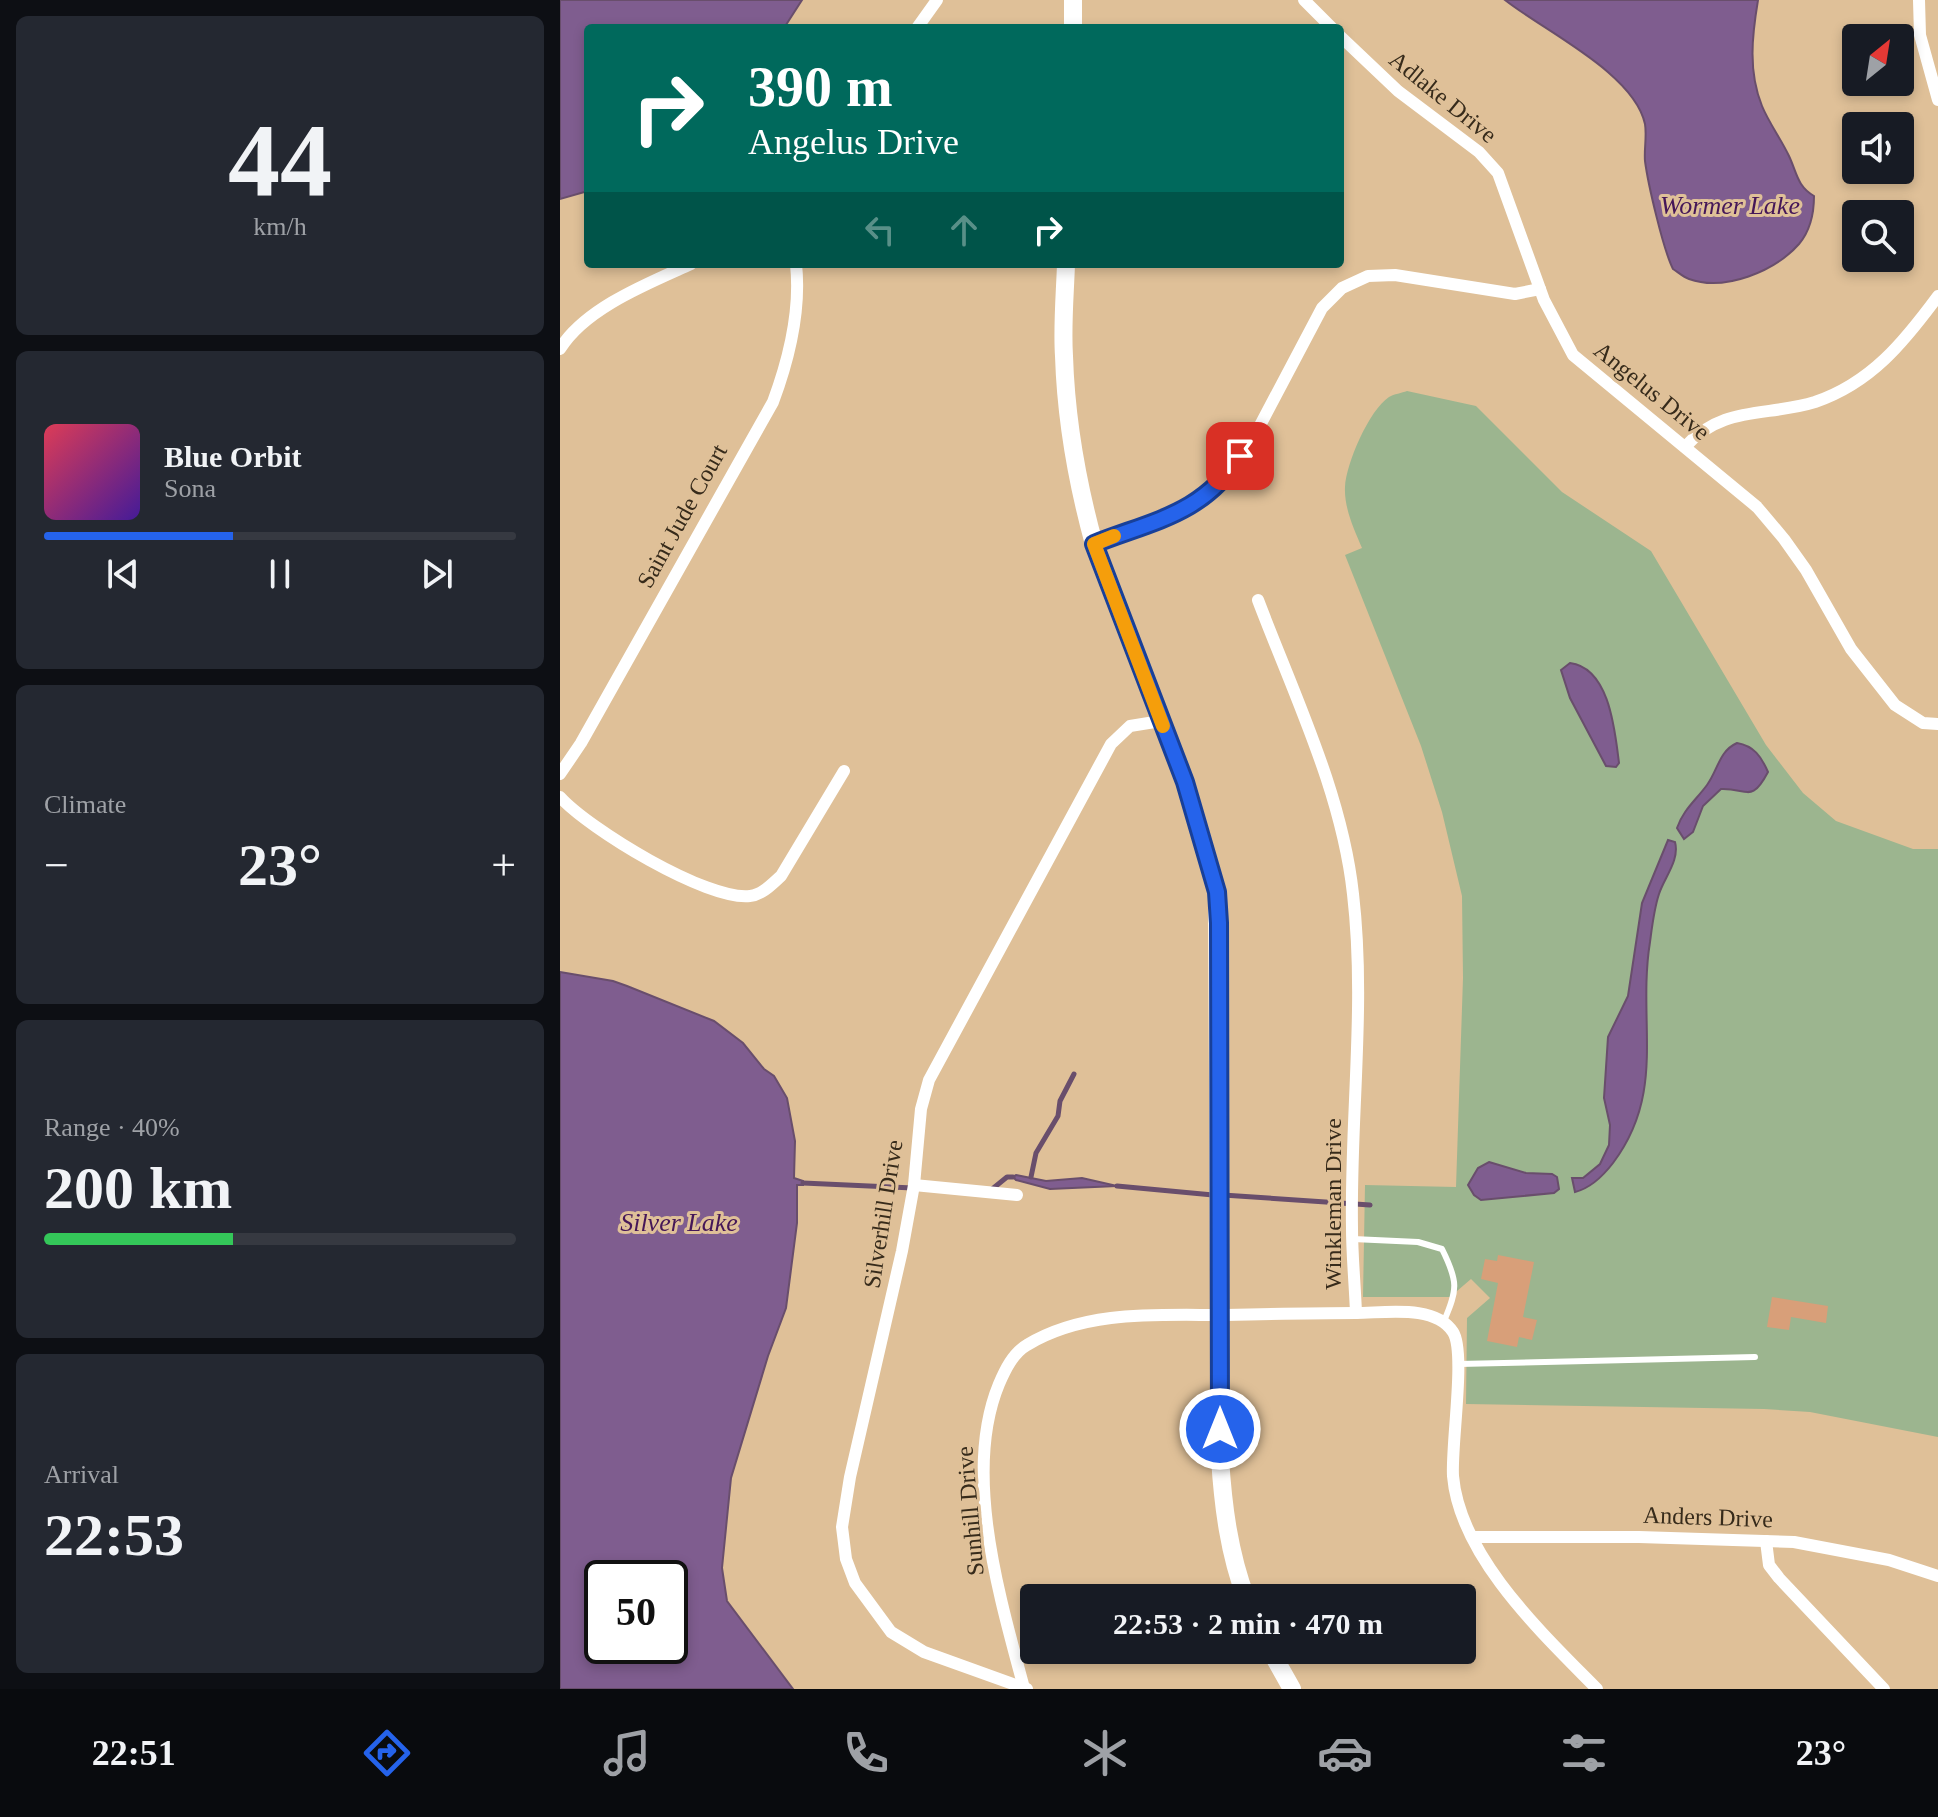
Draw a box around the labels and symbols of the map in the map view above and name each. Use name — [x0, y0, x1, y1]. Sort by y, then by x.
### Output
north arrow — [1842, 24, 1914, 96]
street label: Adlake Drive — [1384, 46, 1502, 148]
water label: Wormer Lake — [1660, 191, 1800, 220]
street label: Angelus Drive — [1589, 337, 1715, 445]
pin — [1206, 422, 1274, 490]
street label: Saint Jude Court — [632, 439, 732, 592]
street label: Winkleman Drive — [1320, 1118, 1346, 1290]
street label: Silverhill Drive — [858, 1138, 908, 1290]
water label: Silver Lake — [620, 1208, 738, 1237]
position arrow — [1178, 1387, 1262, 1471]
street label: Sunhill Drive — [951, 1445, 989, 1577]
street label: Anders Drive — [1643, 1502, 1773, 1532]
speed limit sign: 50 — [584, 1560, 688, 1664]

